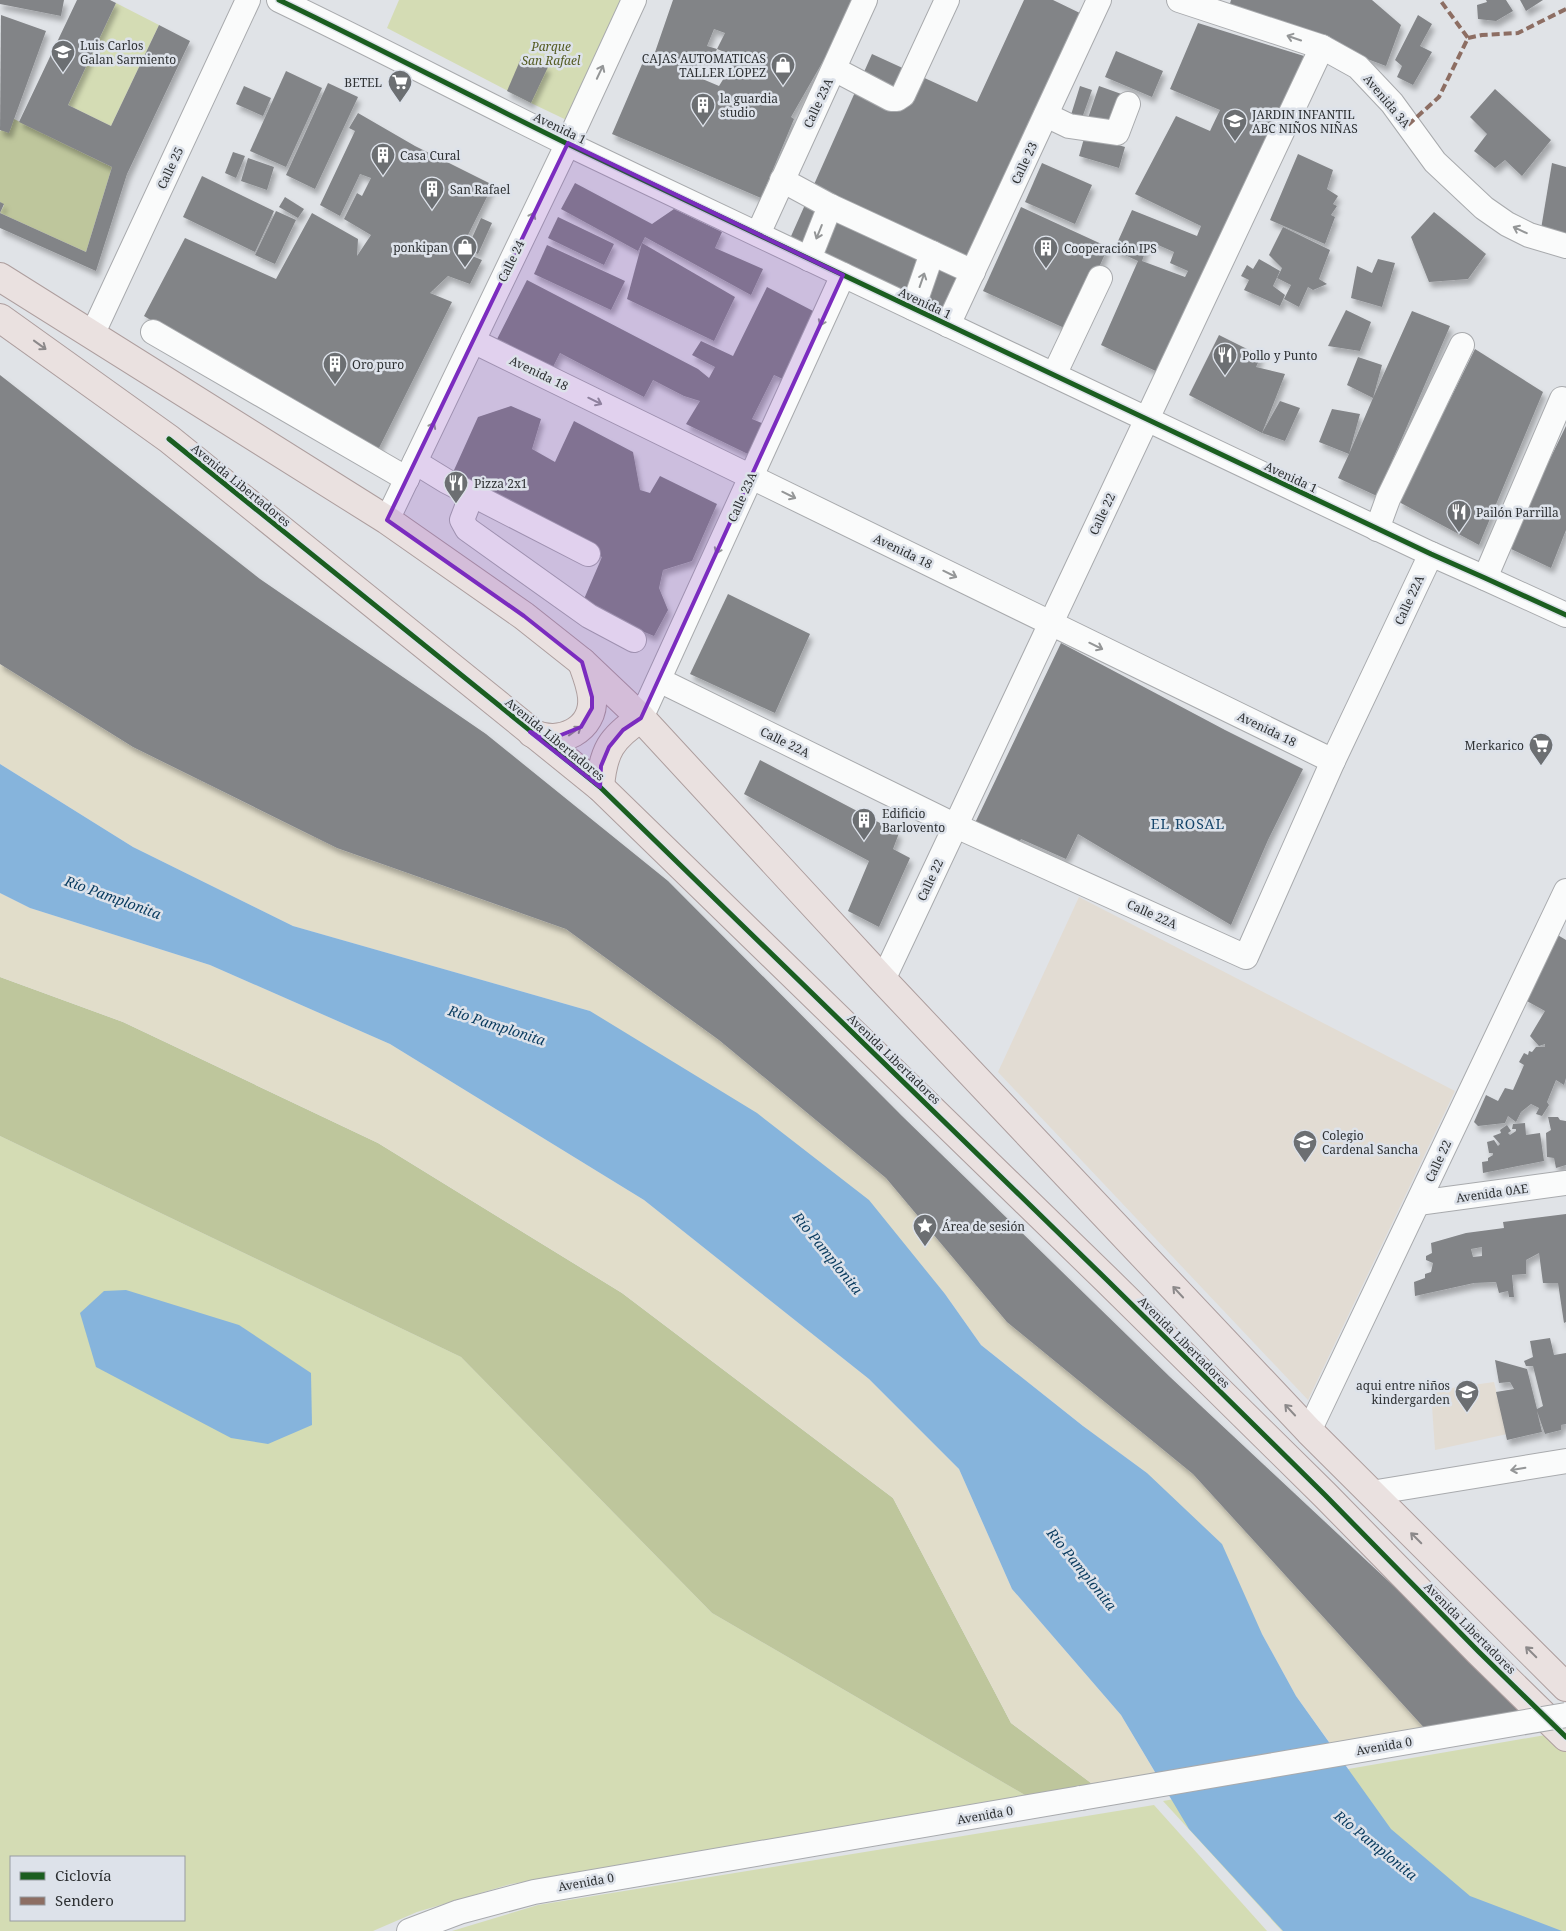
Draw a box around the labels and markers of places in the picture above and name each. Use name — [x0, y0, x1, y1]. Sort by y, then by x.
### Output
place label: Luis Carlos Galan Sarmiento — [80, 37, 176, 68]
school or university icon: Luis Carlos Galan Sarmiento — [50, 39, 76, 73]
place label: CAJAS AUTOMATICAS TALLER LOPEZ — [642, 50, 766, 81]
shop icon: CAJAS AUTOMATICAS TALLER LOPEZ — [770, 52, 796, 86]
supermarket icon: BETEL — [387, 69, 413, 103]
place label: BETEL — [344, 74, 382, 91]
place label: la guardia studio — [720, 90, 778, 121]
building icon: la guardia studio — [690, 92, 716, 126]
place label: JARDIN INFANTIL ABC NIÑOS NIÑAS — [1251, 106, 1358, 137]
school or university icon: JARDIN INFANTIL ABC NIÑOS NIÑAS — [1222, 108, 1248, 142]
building icon: Casa Cural — [370, 142, 396, 176]
place label: Casa Cural — [400, 147, 461, 164]
building icon: San Rafael — [419, 176, 445, 210]
place label: San Rafael — [450, 181, 510, 198]
shop icon: ponkipan — [452, 234, 478, 268]
building icon: Cooperación IPS — [1033, 235, 1059, 269]
place label: ponkipan — [393, 239, 448, 256]
place label: Cooperación IPS — [1064, 240, 1157, 257]
restaurant icon: Pollo y Punto — [1212, 342, 1238, 376]
place label: Pollo y Punto — [1242, 347, 1317, 364]
building icon: Oro puro — [322, 351, 348, 385]
place label: Oro puro — [352, 356, 404, 373]
restaurant icon: Pizza 2x1 — [443, 470, 469, 504]
place label: Pizza 2x1 — [474, 475, 528, 492]
restaurant icon: Pailón Parrilla — [1446, 499, 1472, 533]
place label: Pailón Parrilla — [1476, 504, 1559, 521]
supermarket icon: Merkarico — [1528, 732, 1554, 766]
place label: Merkarico — [1465, 737, 1524, 754]
place label: Edificio Barlovento — [882, 805, 945, 836]
building icon: Edificio Barlovento — [851, 807, 877, 841]
place label: Colegio Cardenal Sancha — [1322, 1127, 1418, 1158]
school or university icon: Colegio Cardenal Sancha — [1292, 1129, 1318, 1163]
place icon: Área de sesión — [912, 1213, 938, 1247]
place label: Área de sesión — [942, 1218, 1025, 1235]
place label: aqui entre niños kindergarden — [1356, 1377, 1450, 1408]
school or university icon: aqui entre niños kindergarden — [1454, 1379, 1480, 1413]

